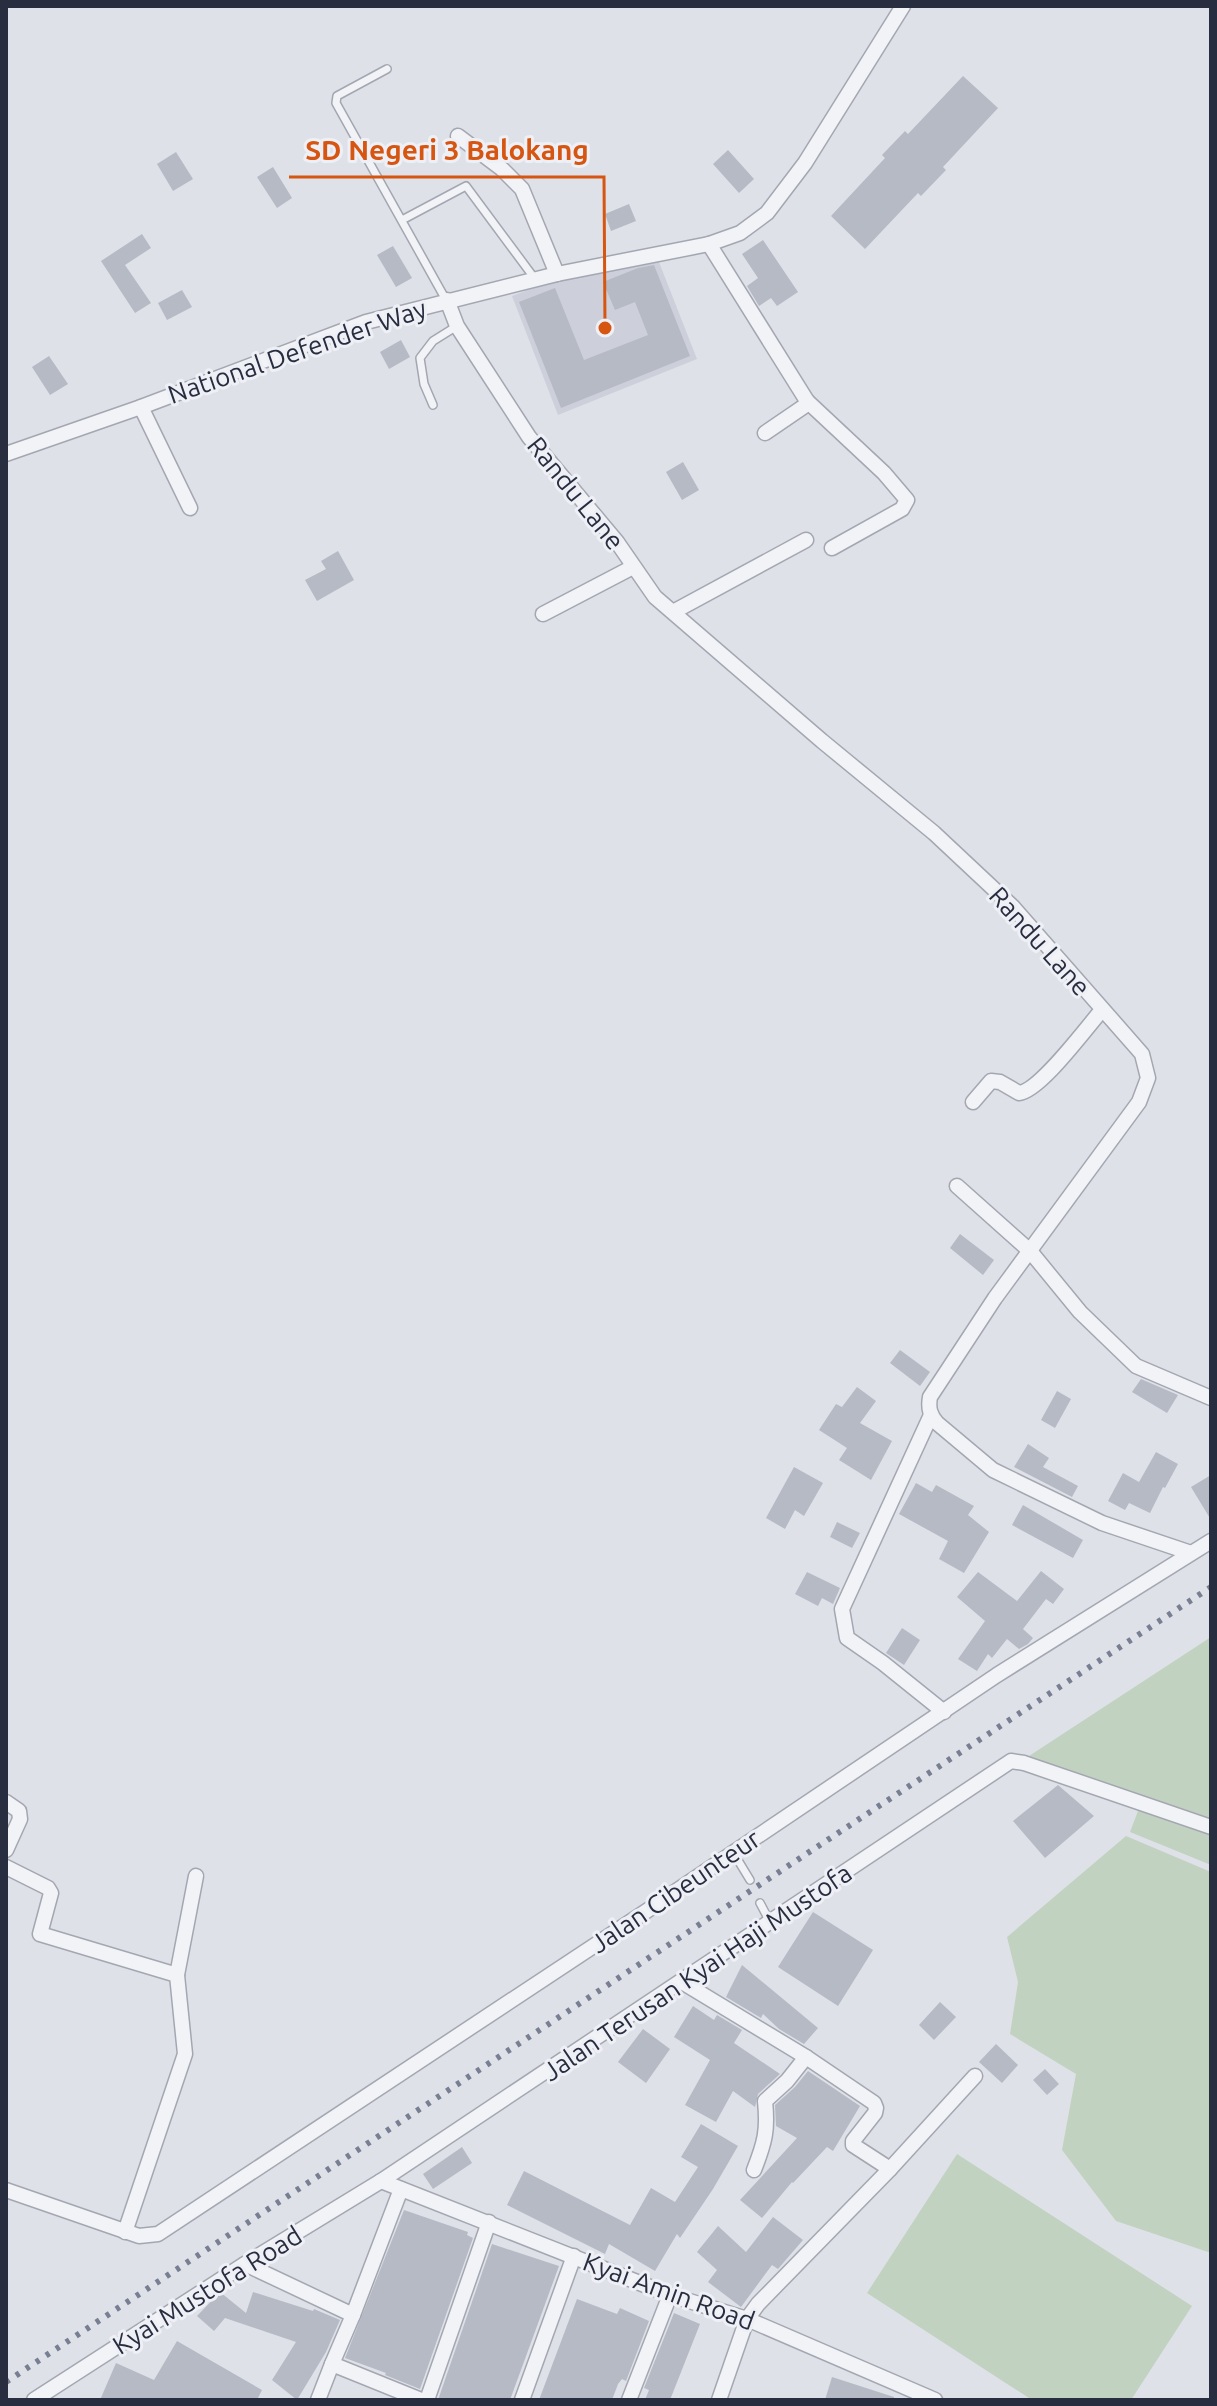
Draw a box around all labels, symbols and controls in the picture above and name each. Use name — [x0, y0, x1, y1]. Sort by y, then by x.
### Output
callout: SD Negeri 3 Balokang — [289, 125, 604, 177]
text: SD Negeri 3 Balokang — [305, 134, 589, 165]
street label: National Defender Way — [164, 293, 430, 409]
street label: Randu Lane — [522, 431, 630, 555]
street label: Randu Lane — [984, 881, 1096, 1001]
street label: Jalan Cibeunteur — [585, 1824, 765, 1958]
street label: Jalan Terusan Kyai Haji Mustofa — [537, 1858, 857, 2086]
street label: Kyai Mustofa Road — [107, 2220, 307, 2360]
street label: Kyai Amin Road — [579, 2247, 759, 2335]

